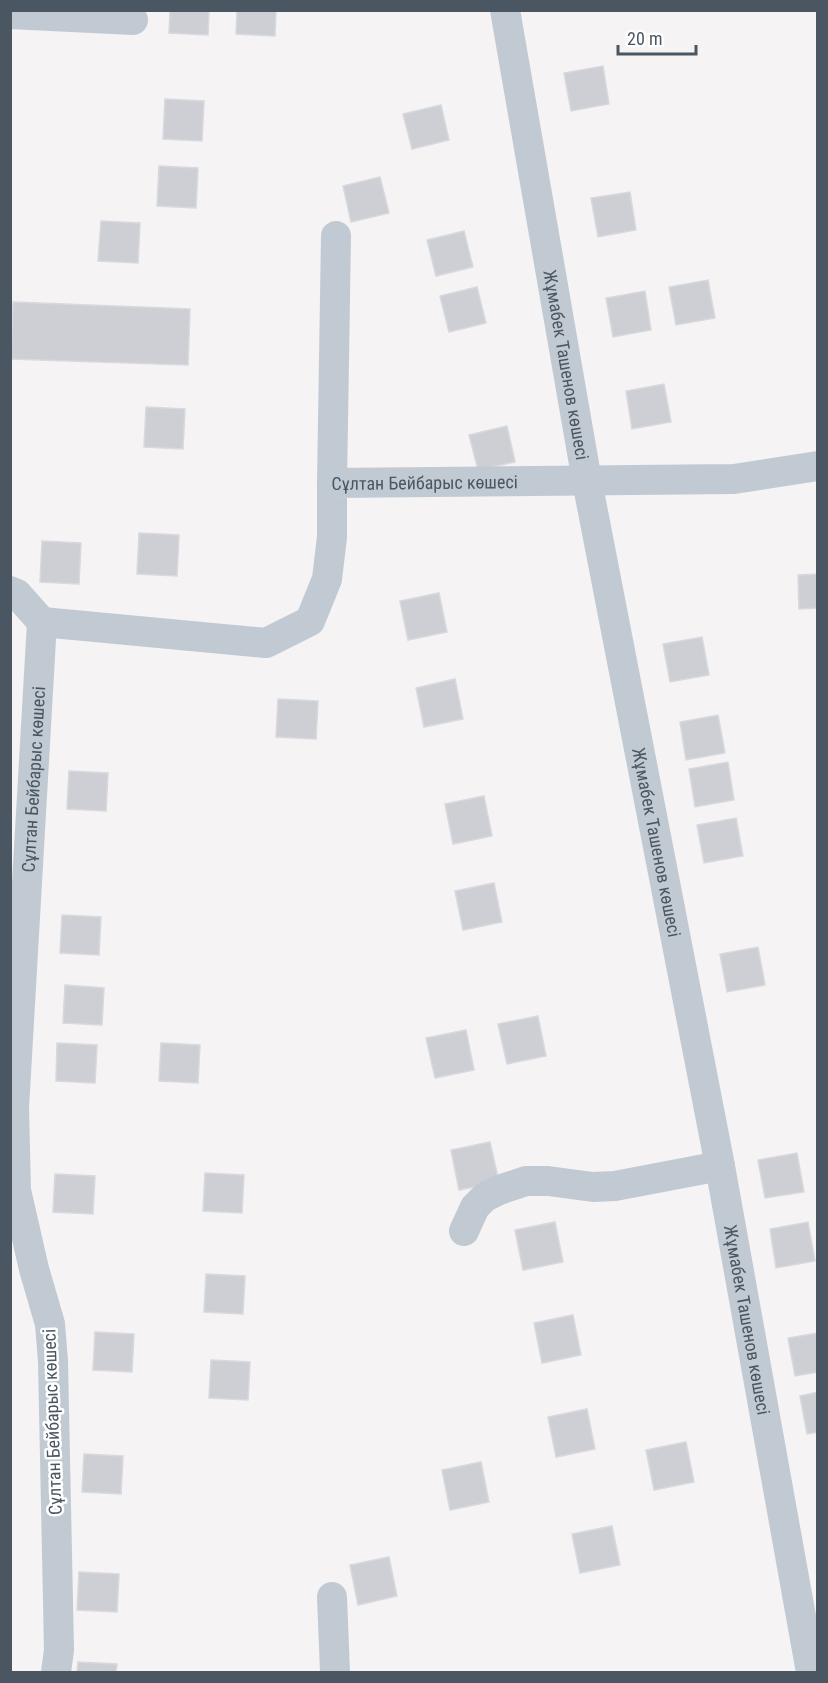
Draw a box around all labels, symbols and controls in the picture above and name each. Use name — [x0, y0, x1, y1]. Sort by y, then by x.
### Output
scale bar — [618, 18, 696, 56]
text: 20 m — [627, 28, 662, 49]
street label: Жұмабек Ташенов көшесі — [540, 268, 594, 461]
street label: Сұлтан Бейбарыс көшесі — [331, 471, 518, 494]
street label: Сұлтан Бейбарыс көшесі — [17, 686, 49, 873]
street label: Жұмабек Ташенов көшесі — [628, 746, 686, 939]
street label: Жұмабек Ташенов көшесі — [720, 1223, 775, 1416]
street label: Сұлтан Бейбарыс көшесі — [38, 1329, 66, 1515]

